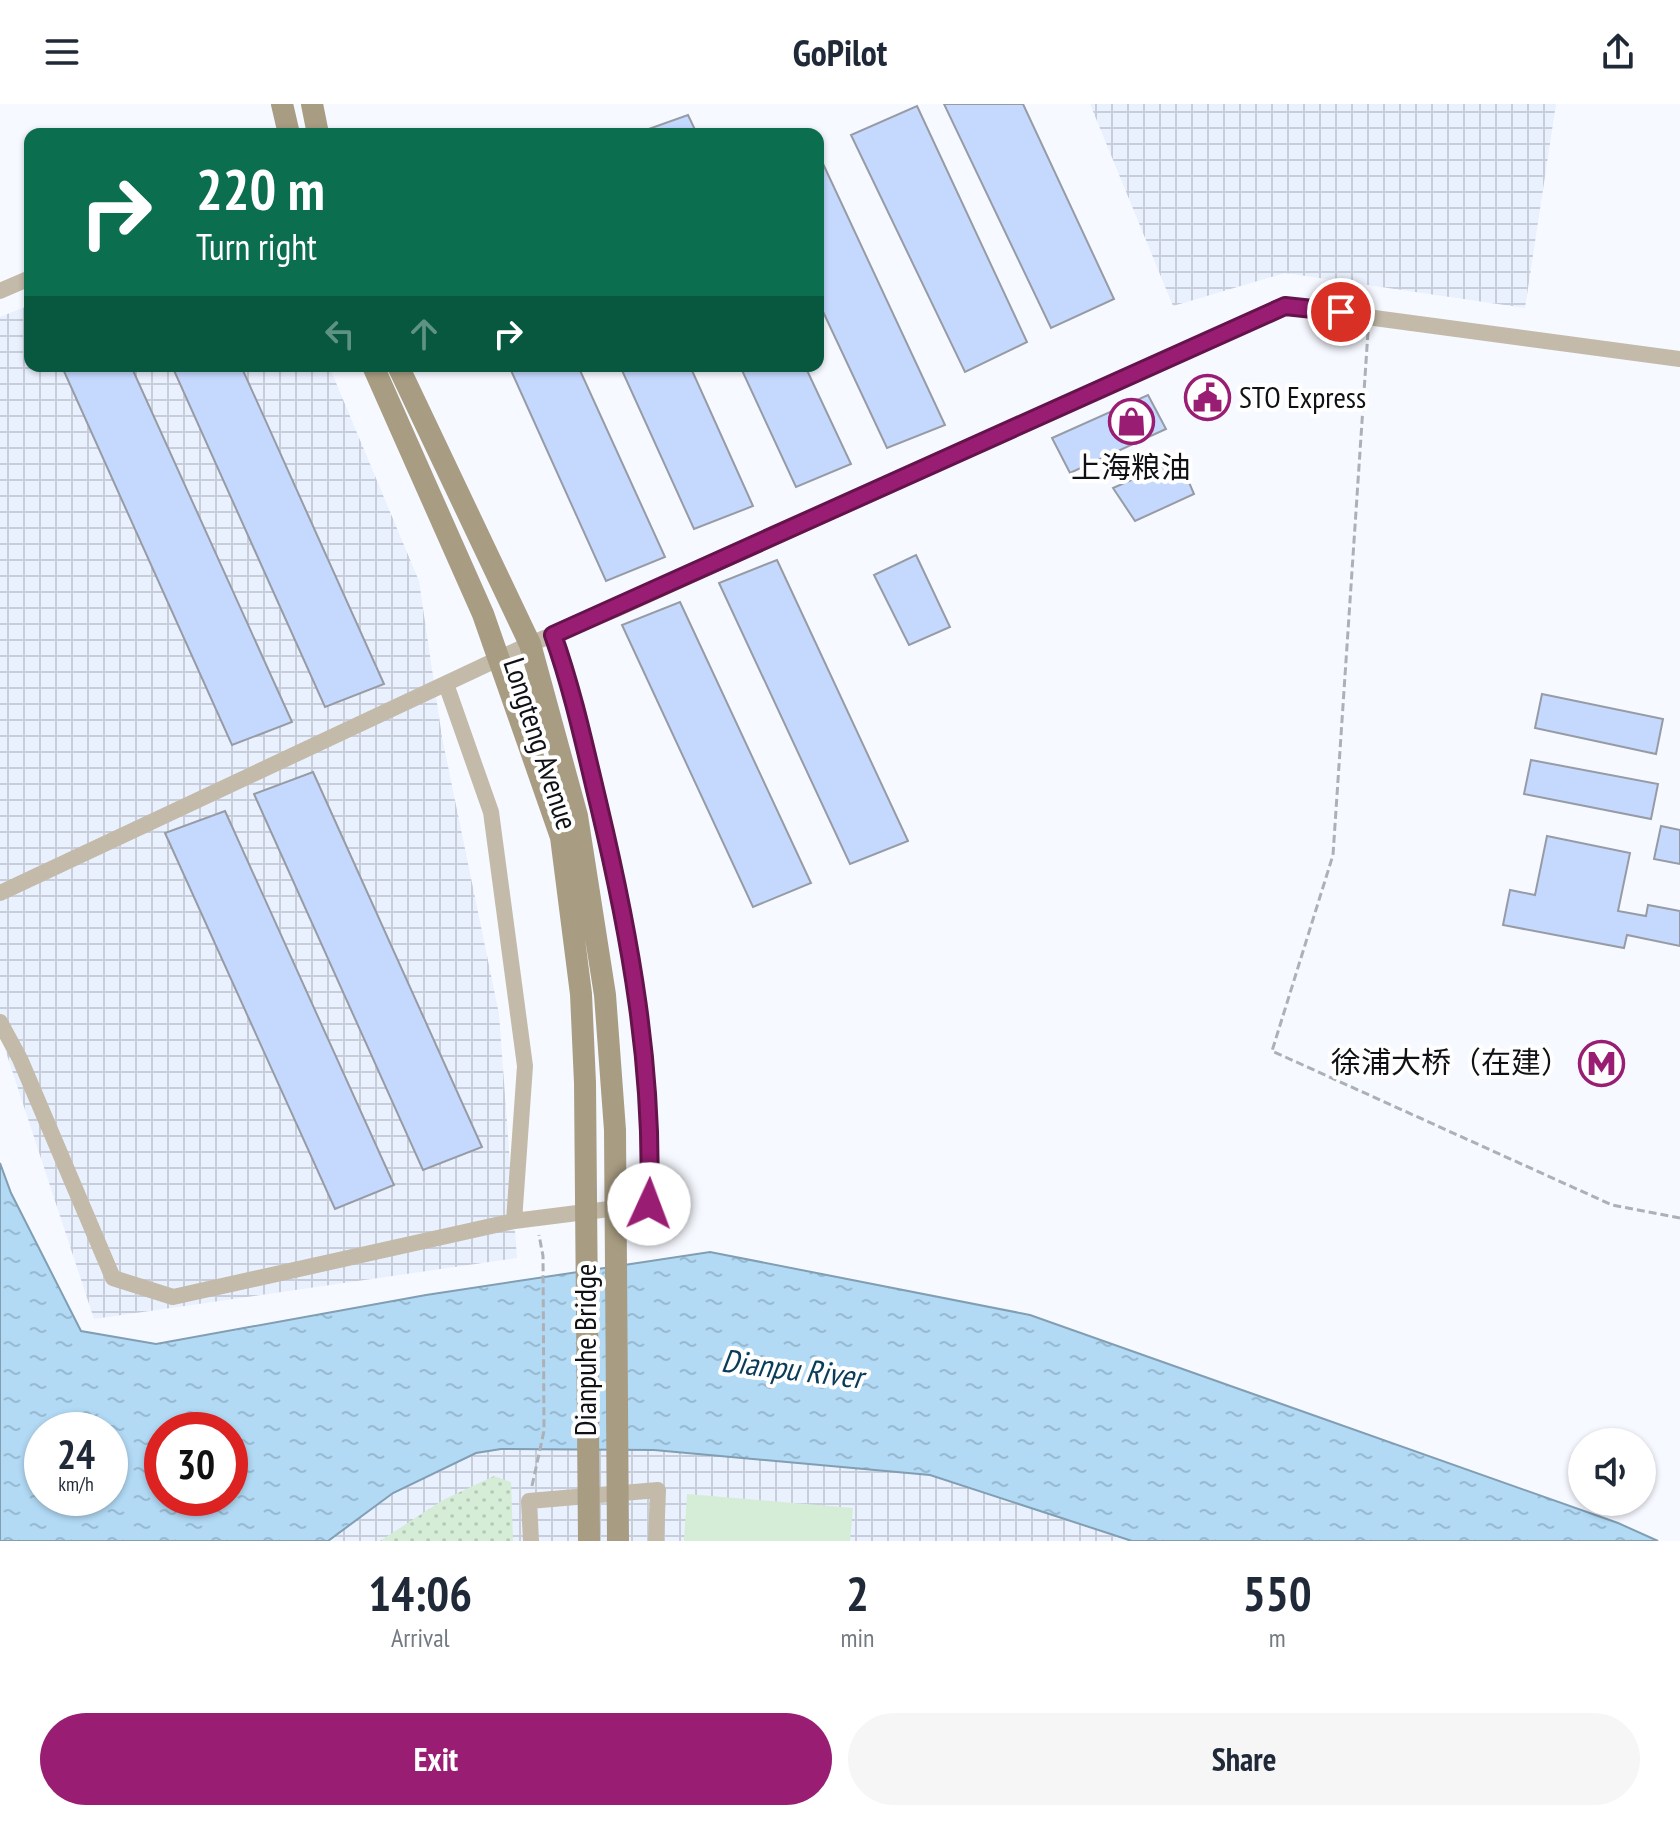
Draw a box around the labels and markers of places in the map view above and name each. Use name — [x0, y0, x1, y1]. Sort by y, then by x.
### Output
pin — [1307, 278, 1375, 346]
public building icon: STO Express — [1184, 374, 1232, 422]
place label: STO Express — [1239, 377, 1366, 416]
shop icon: 上海粮油 — [1107, 398, 1155, 446]
place label: 上海粮油 — [1071, 447, 1191, 486]
metro station icon: 徐浦大桥（在建） — [1578, 1039, 1626, 1087]
place label: 徐浦大桥（在建） — [1331, 1042, 1571, 1081]

